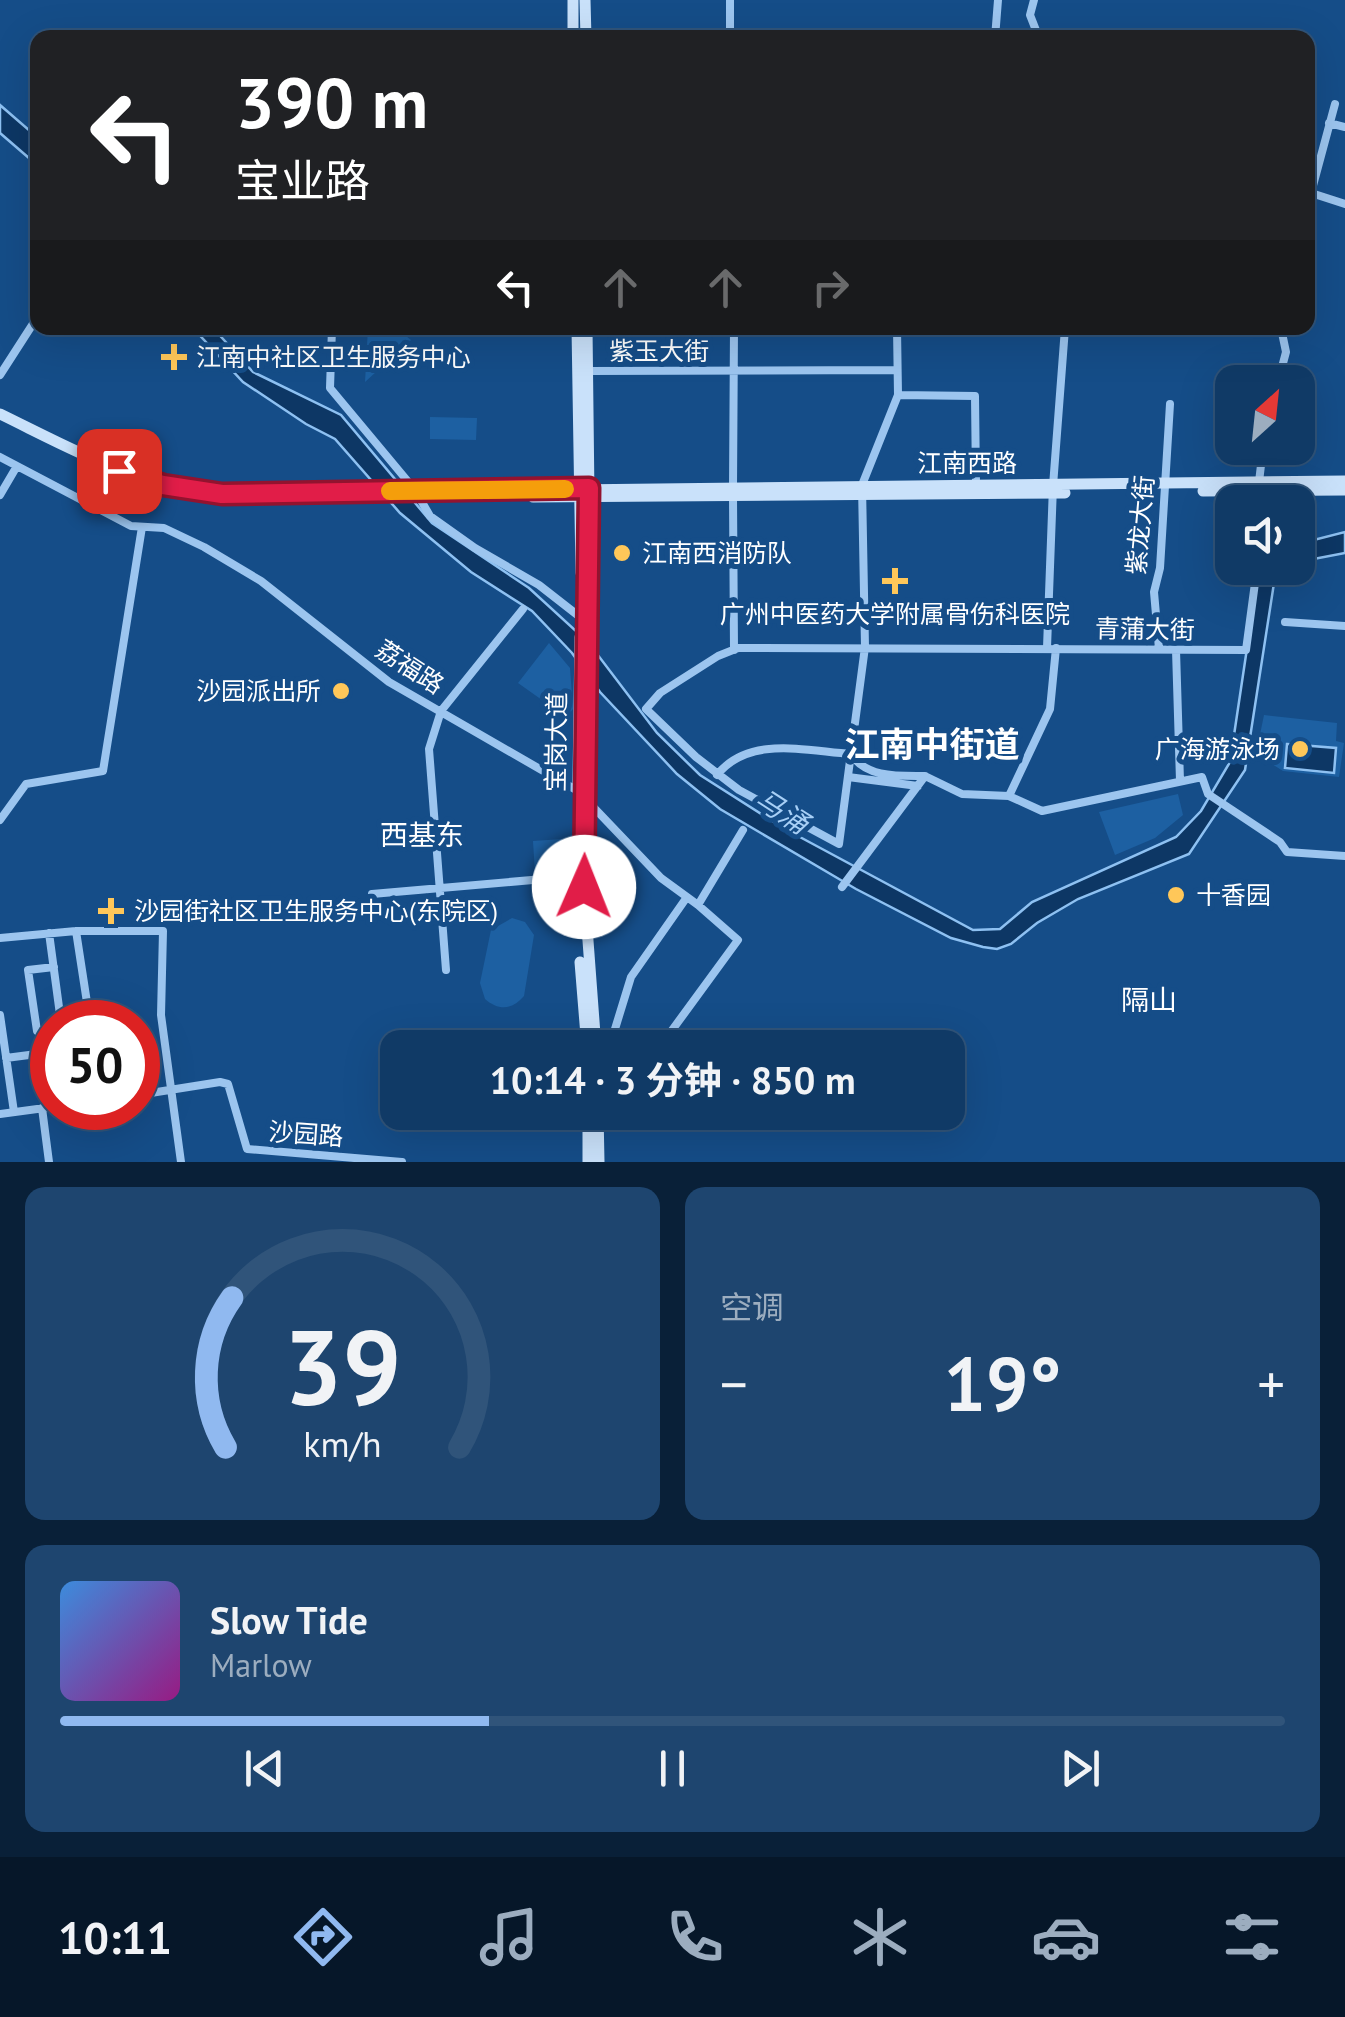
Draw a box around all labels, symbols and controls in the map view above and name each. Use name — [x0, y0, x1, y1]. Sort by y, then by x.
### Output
text: 390 m — [235, 57, 428, 147]
icon: left — [70, 70, 200, 200]
text: 宝业路 — [235, 151, 370, 209]
icon: left — [488, 260, 543, 315]
icon: ahead — [593, 260, 648, 315]
icon: ahead — [698, 260, 753, 315]
icon: right — [803, 260, 858, 315]
street label: 紫玉大街 — [609, 335, 709, 367]
place label: 江南中社区卫生服务中心 — [196, 341, 471, 373]
marker: 江南中社区卫生服务中心 — [161, 344, 187, 370]
north arrow — [1215, 365, 1315, 465]
map controls — [1215, 365, 1315, 585]
pin — [77, 429, 162, 514]
icon: arrive — [92, 444, 147, 499]
street label: 江南西路 — [917, 447, 1017, 479]
street label: 紫龙大街 — [1120, 474, 1160, 576]
button: sound — [1215, 485, 1315, 585]
place label: 江南西消防队 — [642, 537, 792, 569]
marker: 江南西消防队 — [611, 542, 633, 564]
marker: 广州中医药大学附属骨伤科医院 — [882, 568, 908, 594]
place label: 广州中医药大学附属骨伤科医院 — [720, 598, 1070, 630]
street label: 青蒲大街 — [1095, 612, 1195, 646]
street label: 荔福路 — [370, 633, 450, 701]
place label: 沙园派出所 — [196, 675, 321, 707]
marker: 沙园派出所 — [330, 680, 352, 702]
street label: 宝岗大道 — [539, 692, 573, 792]
district label: 江南中街道 — [844, 721, 1020, 767]
place label: 广海游泳场 — [1155, 733, 1280, 765]
marker: 广海游泳场 — [1289, 738, 1311, 760]
water label: 马涌 — [749, 780, 818, 843]
district label: 西基东 — [380, 816, 464, 853]
position arrow — [532, 835, 636, 939]
place label: 十香园 — [1196, 879, 1271, 911]
marker: 十香园 — [1165, 884, 1187, 906]
place label: 沙园街社区卫生服务中心(东院区) — [134, 895, 498, 927]
marker: 沙园街社区卫生服务中心(东院区) — [98, 898, 124, 924]
district label: 隔山 — [1121, 981, 1177, 1018]
speed limit sign: 50 — [30, 1000, 160, 1130]
text: 10:14 · 3 分钟 · 850 m — [489, 1055, 856, 1104]
street label: 沙园路 — [267, 1115, 345, 1153]
text: 空调 — [720, 1286, 784, 1328]
text: 39 — [284, 1299, 401, 1434]
text: 19° — [944, 1335, 1061, 1432]
text: − — [720, 1348, 748, 1419]
text: + — [1257, 1348, 1285, 1419]
text: km/h — [303, 1421, 382, 1467]
text: Slow Tide — [210, 1595, 368, 1644]
text: Marlow — [210, 1644, 312, 1686]
icon: previous — [237, 1741, 292, 1796]
icon: pause — [645, 1741, 700, 1796]
icon: next — [1053, 1741, 1108, 1796]
icon: directions — [288, 1902, 358, 1972]
icon: music — [474, 1902, 544, 1972]
icon: phone — [660, 1902, 730, 1972]
icon: climate — [845, 1902, 915, 1972]
icon: car — [1031, 1902, 1101, 1972]
icon: filters — [1217, 1902, 1287, 1972]
text: 10:11 — [58, 1908, 172, 1966]

